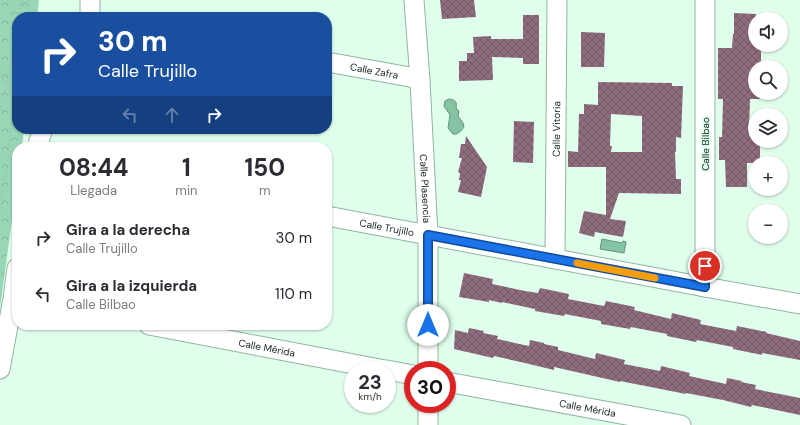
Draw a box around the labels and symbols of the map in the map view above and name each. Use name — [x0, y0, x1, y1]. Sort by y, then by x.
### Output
street label: Calle Zafra — [349, 60, 399, 81]
street label: Calle Vitoria — [549, 101, 563, 157]
street label: Calle Bilbao — [699, 117, 712, 171]
street label: Calle Plasencia — [417, 154, 434, 223]
street label: Calle Trujillo — [359, 216, 415, 239]
pin — [688, 249, 722, 283]
position arrow — [407, 304, 449, 346]
street label: Calle Mérida — [237, 336, 296, 359]
speed limit sign: 30 — [404, 361, 456, 413]
street label: Calle Mérida — [558, 396, 617, 419]

